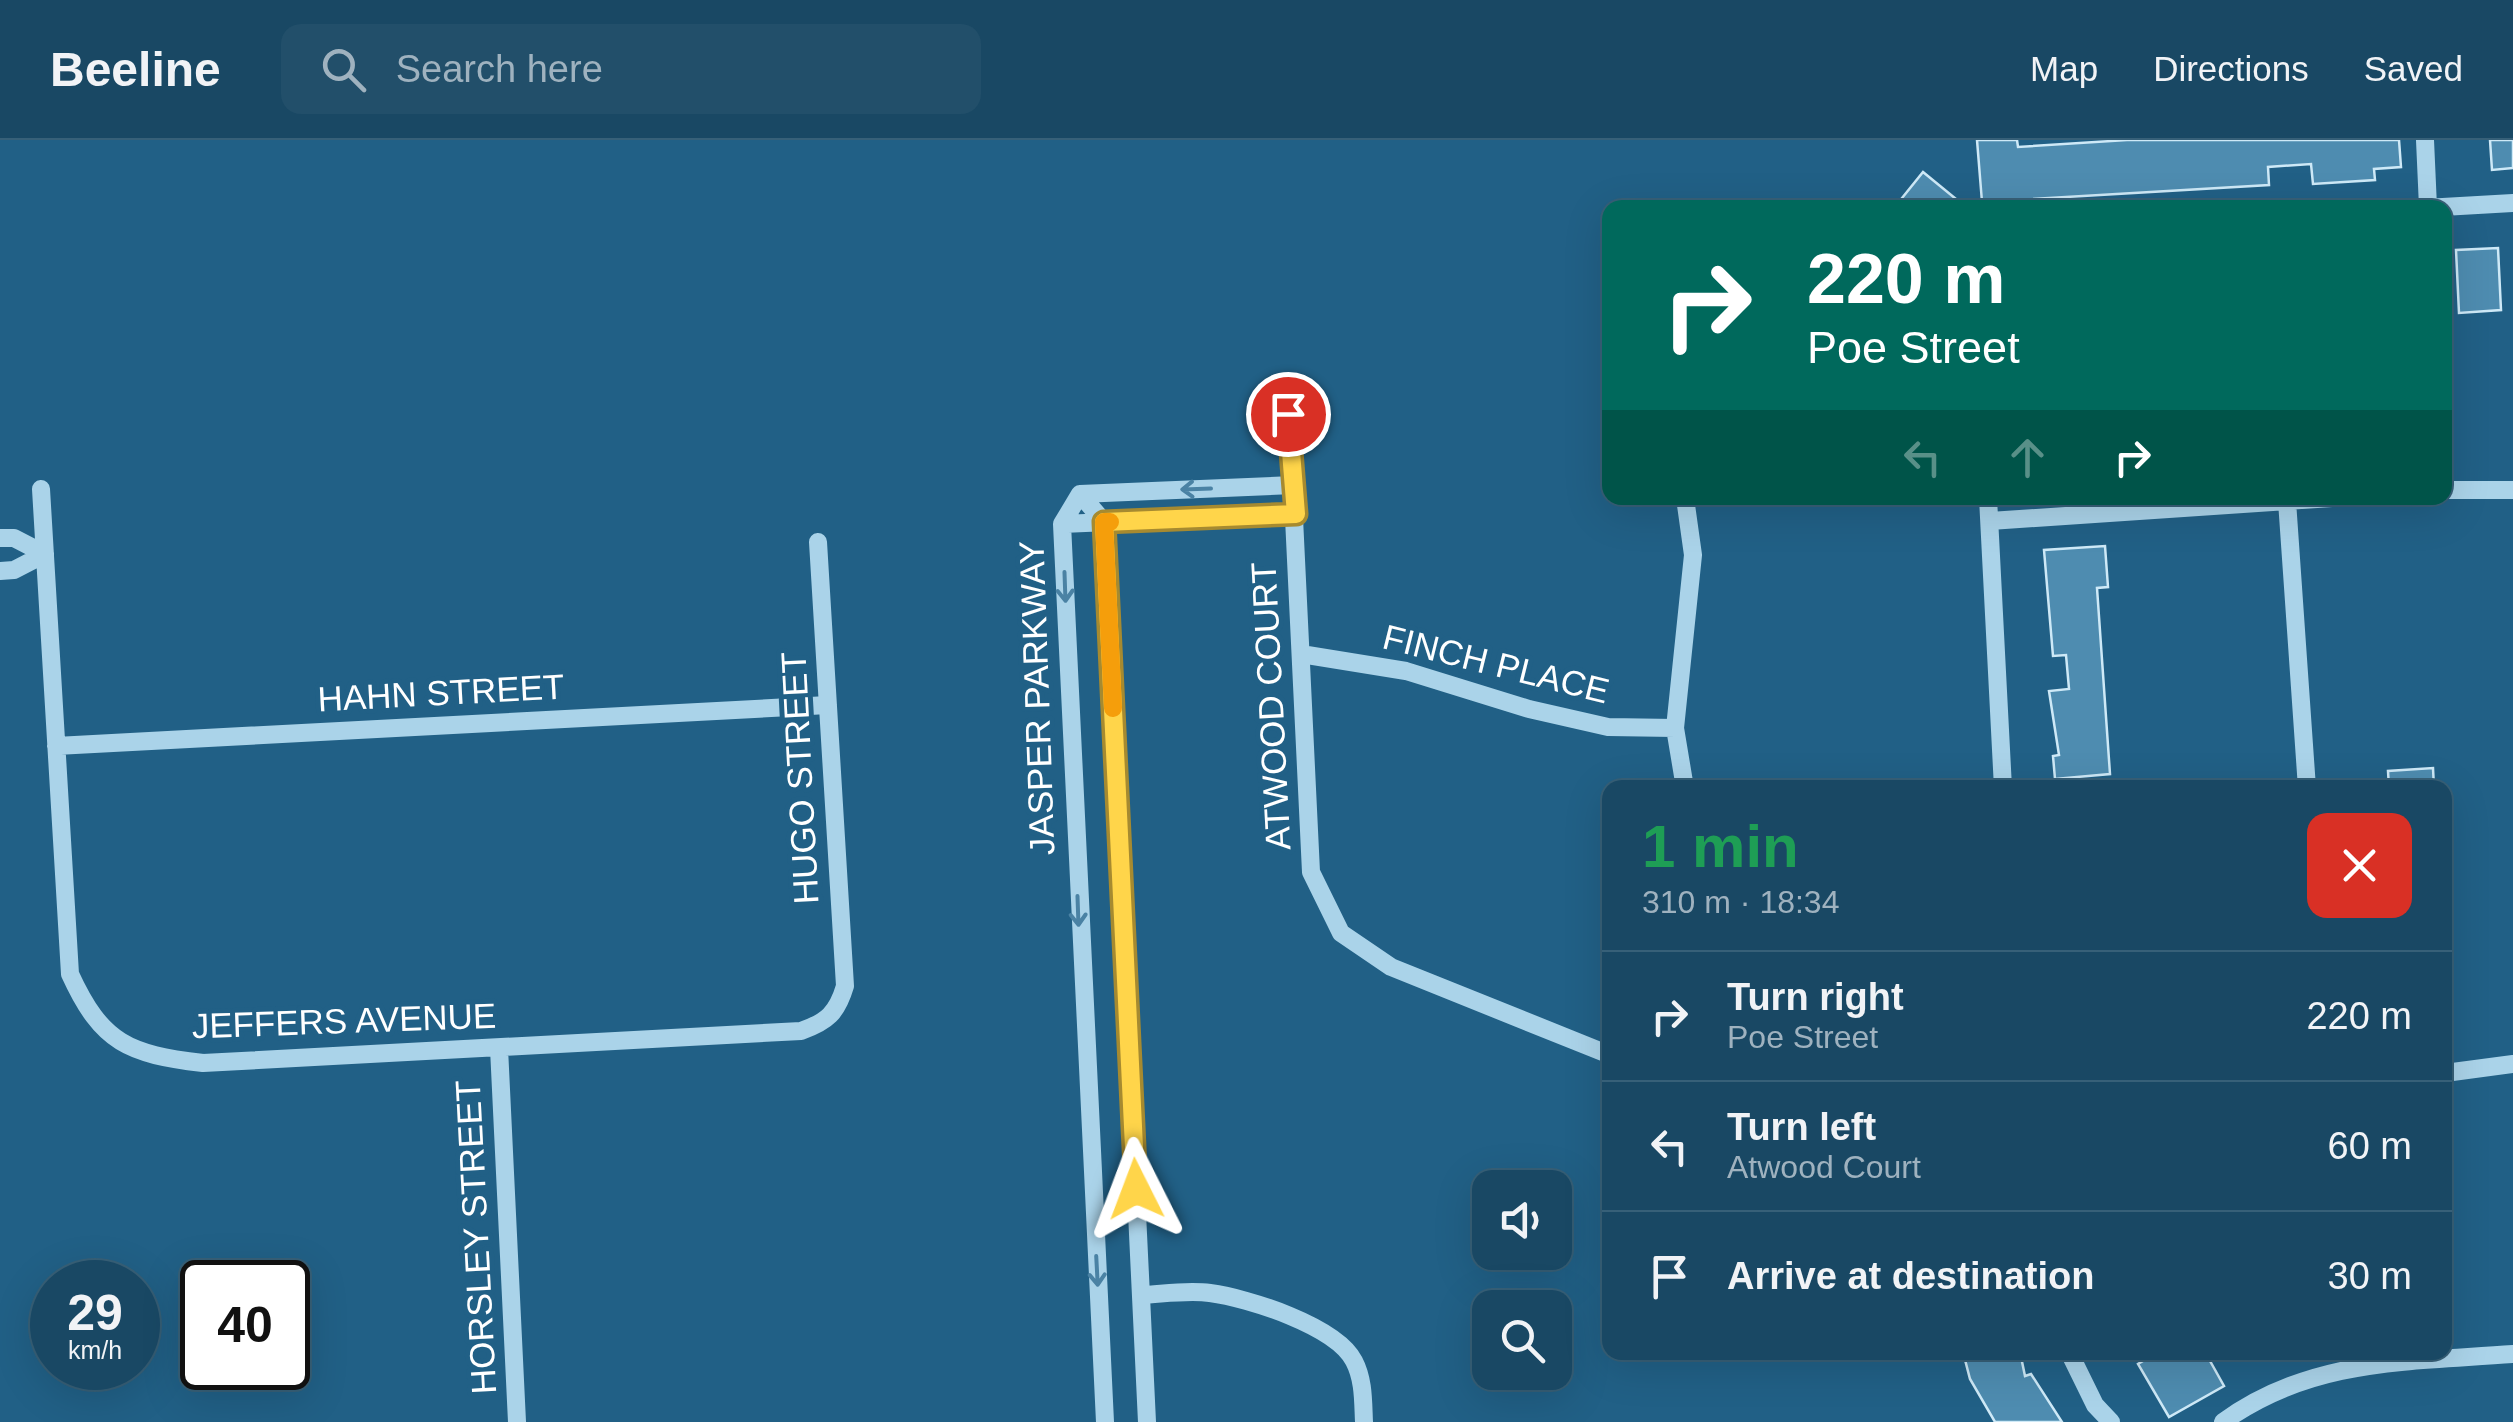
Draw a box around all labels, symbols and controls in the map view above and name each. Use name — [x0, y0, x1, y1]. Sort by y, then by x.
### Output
search box — [281, 24, 981, 114]
icon: search — [316, 42, 371, 97]
text: Beeline — [50, 43, 221, 96]
text: Search here — [396, 48, 603, 90]
text: Map — [2030, 49, 2098, 88]
text: Directions — [2153, 49, 2309, 88]
text: Saved — [2364, 49, 2463, 88]
icon: right — [1642, 240, 1772, 370]
text: 220 m — [1807, 240, 2005, 318]
text: Poe Street — [1807, 322, 2020, 373]
pin — [1246, 372, 1331, 457]
icon: arrive — [1261, 387, 1316, 442]
icon: left — [1895, 430, 1950, 485]
icon: ahead — [2000, 430, 2055, 485]
icon: right — [2105, 430, 2160, 485]
one-way arrow — [1181, 480, 1213, 499]
street label: JASPER PARKWAY — [1012, 540, 1061, 856]
street label: ATWOOD COURT — [1243, 561, 1298, 851]
one-way arrow — [1056, 570, 1075, 602]
street label: FINCH PLACE — [1379, 617, 1613, 710]
street label: HUGO STREET — [773, 651, 826, 905]
street label: HAHN STREET — [317, 667, 565, 718]
text: 1 min — [1642, 813, 1799, 880]
button: close — [2307, 813, 2412, 918]
text: 310 m · 18:34 — [1642, 884, 1839, 920]
one-way arrow — [1069, 895, 1088, 927]
text: Turn right — [1727, 976, 1904, 1018]
icon: right — [1642, 989, 1697, 1044]
text: 220 m — [2306, 995, 2412, 1037]
street label: JEFFERS AVENUE — [191, 996, 497, 1045]
text: Poe Street — [1727, 1019, 1878, 1055]
street label: HORSLEY STREET — [448, 1079, 503, 1395]
text: Turn left — [1727, 1106, 1876, 1148]
icon: left — [1642, 1119, 1697, 1174]
text: 60 m — [2328, 1125, 2412, 1167]
position arrow — [1084, 1137, 1188, 1241]
text: Atwood Court — [1727, 1149, 1921, 1185]
map controls — [1472, 1170, 1572, 1390]
button: sound — [1472, 1170, 1572, 1270]
icon: arrive — [1642, 1249, 1697, 1304]
one-way arrow — [1088, 1254, 1107, 1286]
text: Arrive at destination — [1727, 1255, 2094, 1297]
text: 30 m — [2328, 1255, 2412, 1297]
speed limit sign: 40 — [180, 1260, 310, 1390]
text: 29 — [67, 1285, 123, 1341]
button: search — [1472, 1290, 1572, 1390]
text: km/h — [68, 1336, 122, 1364]

